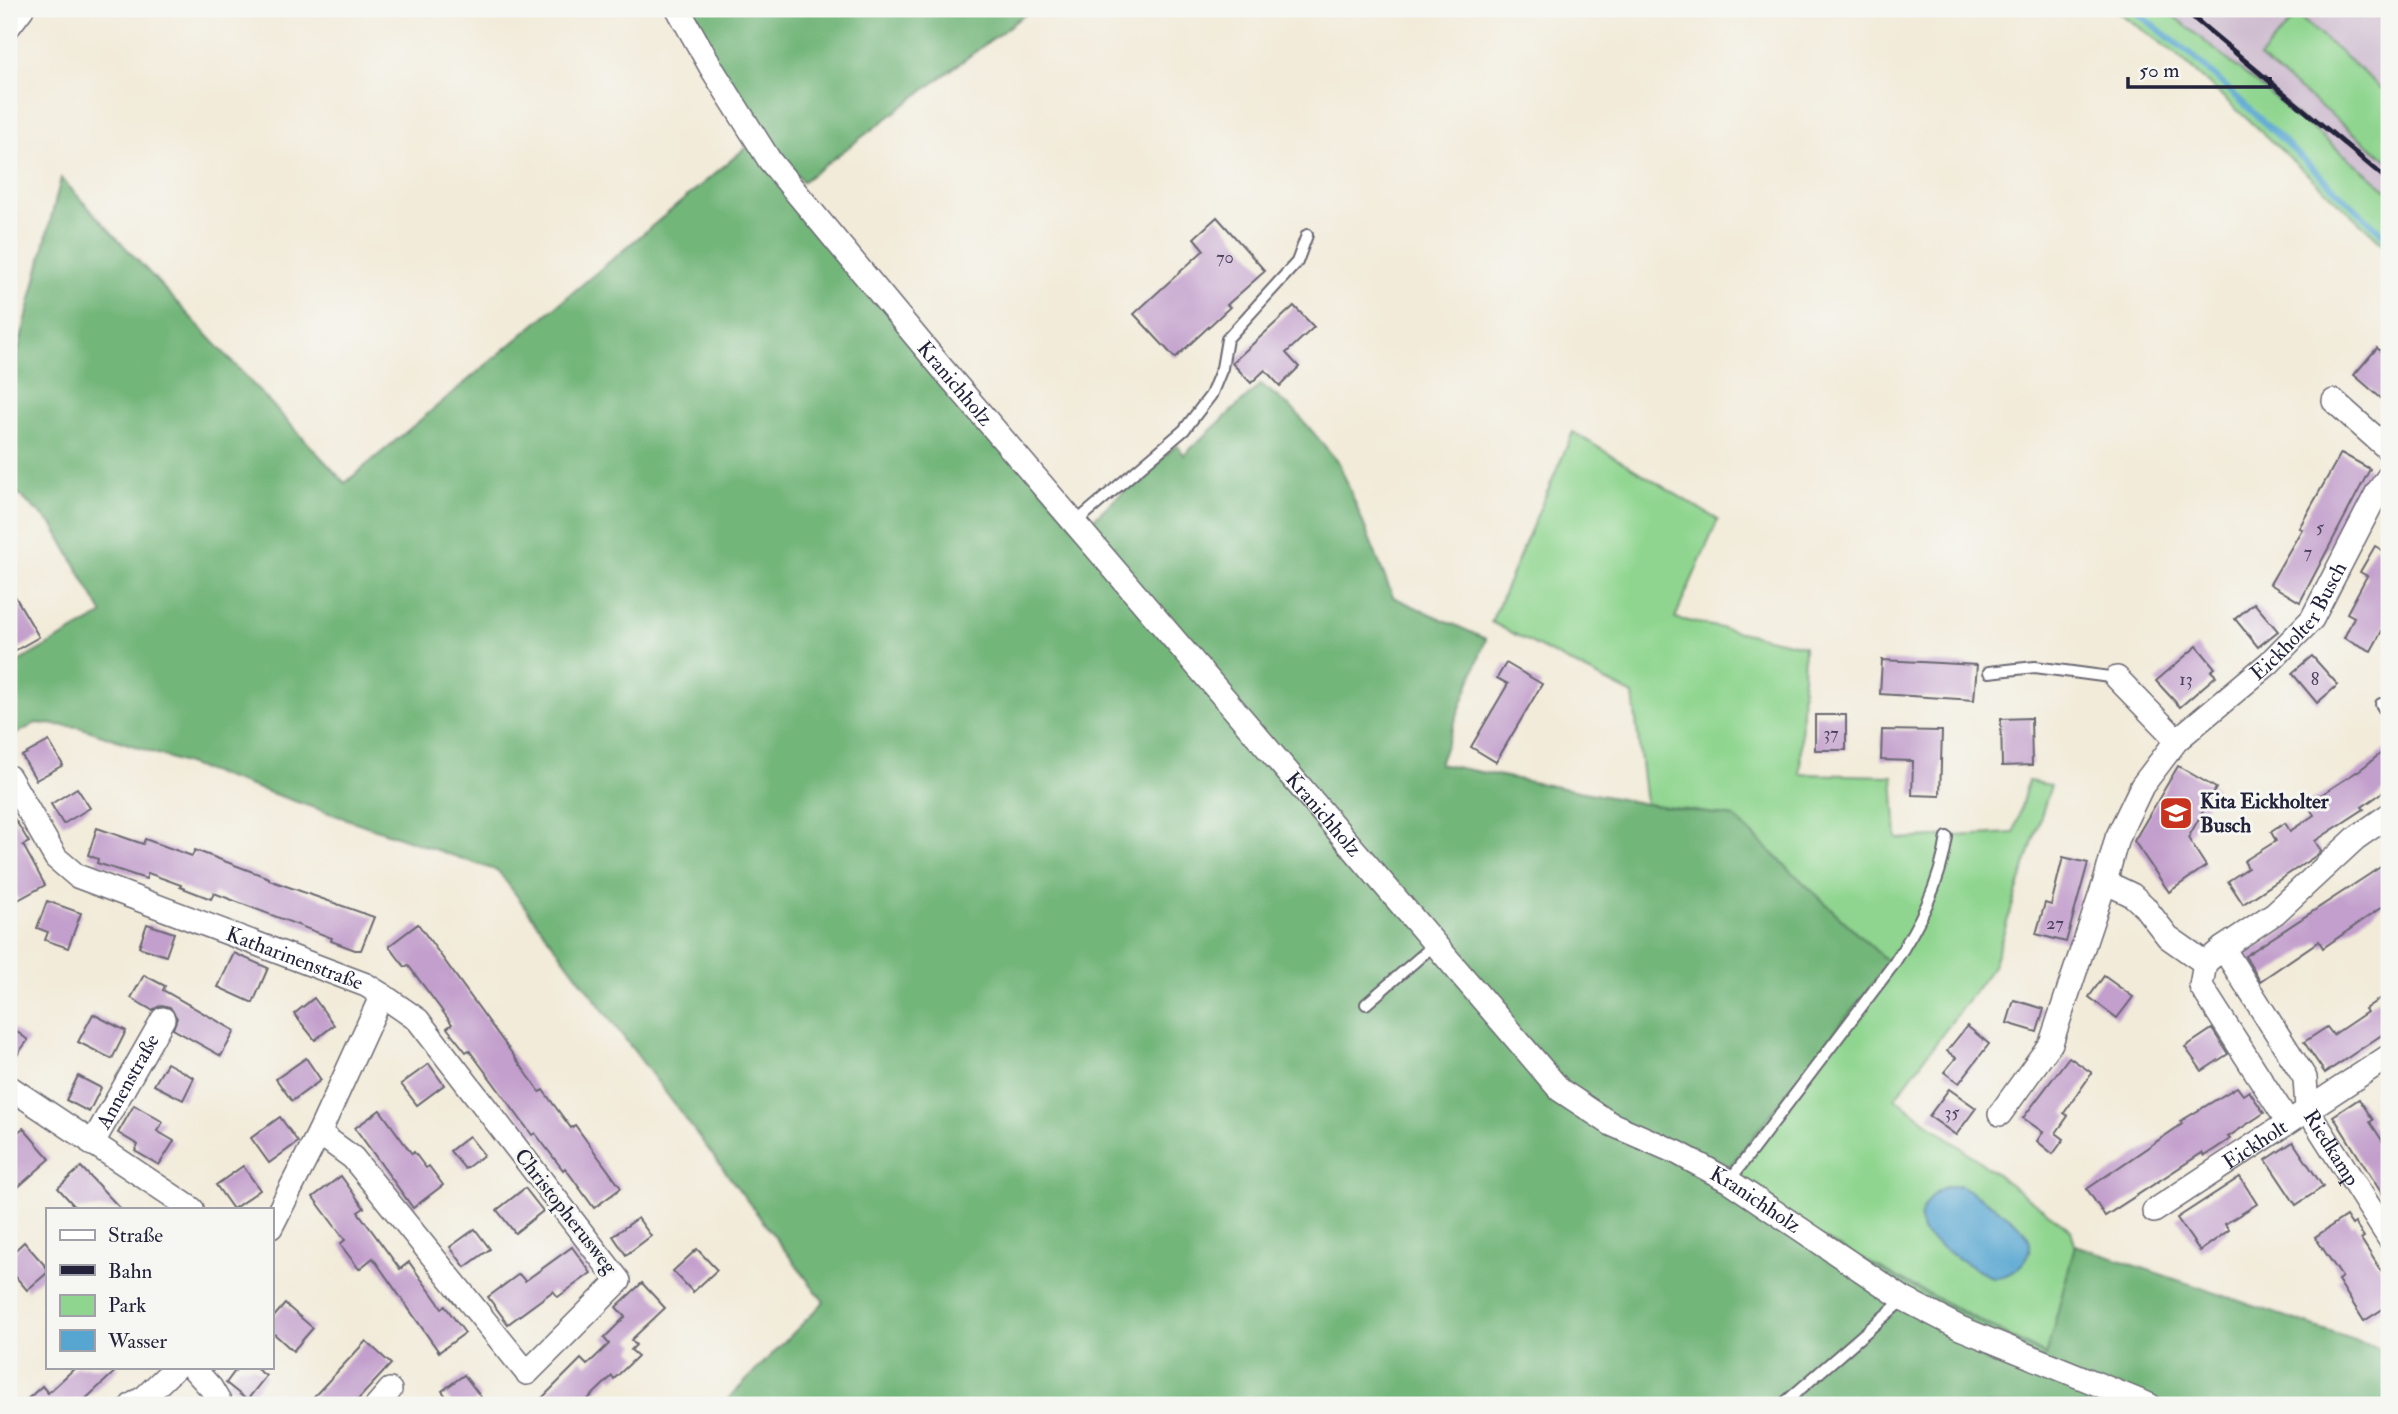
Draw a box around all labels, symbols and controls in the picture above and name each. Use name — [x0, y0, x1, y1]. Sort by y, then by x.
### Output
scale bar — [2128, 46, 2270, 90]
text: 50 m — [2139, 57, 2180, 84]
house number: 70 — [1216, 246, 1234, 269]
street label: Kranichholz — [911, 335, 999, 432]
house number: 5 — [2316, 516, 2324, 539]
house number: 7 — [2304, 541, 2312, 564]
street label: Eickholter Busch — [2245, 558, 2353, 687]
house number: 13 — [2179, 668, 2193, 691]
house number: 8 — [2311, 668, 2319, 691]
house number: 37 — [1823, 722, 1839, 745]
street label: Kranichholz — [1279, 766, 1367, 863]
place label: Kita Eickholter Busch — [2200, 788, 2330, 839]
school or university icon: Kita Eickholter Busch — [2157, 794, 2195, 832]
house number: 27 — [2046, 912, 2064, 935]
street label: Katharinenstraße — [222, 920, 367, 997]
street label: Annenstraße — [90, 1029, 166, 1135]
house number: 35 — [1945, 1101, 1959, 1124]
street label: Riedkamp — [2297, 1105, 2365, 1191]
street label: Eickholt — [2218, 1114, 2293, 1176]
street label: Christopherusweg — [508, 1143, 623, 1280]
street label: Kranichholz — [1705, 1160, 1806, 1240]
legend — [46, 1208, 273, 1368]
text: Straße — [108, 1222, 163, 1249]
text: Bahn — [108, 1258, 152, 1285]
text: Park — [108, 1292, 146, 1319]
text: Wasser — [107, 1328, 167, 1355]

